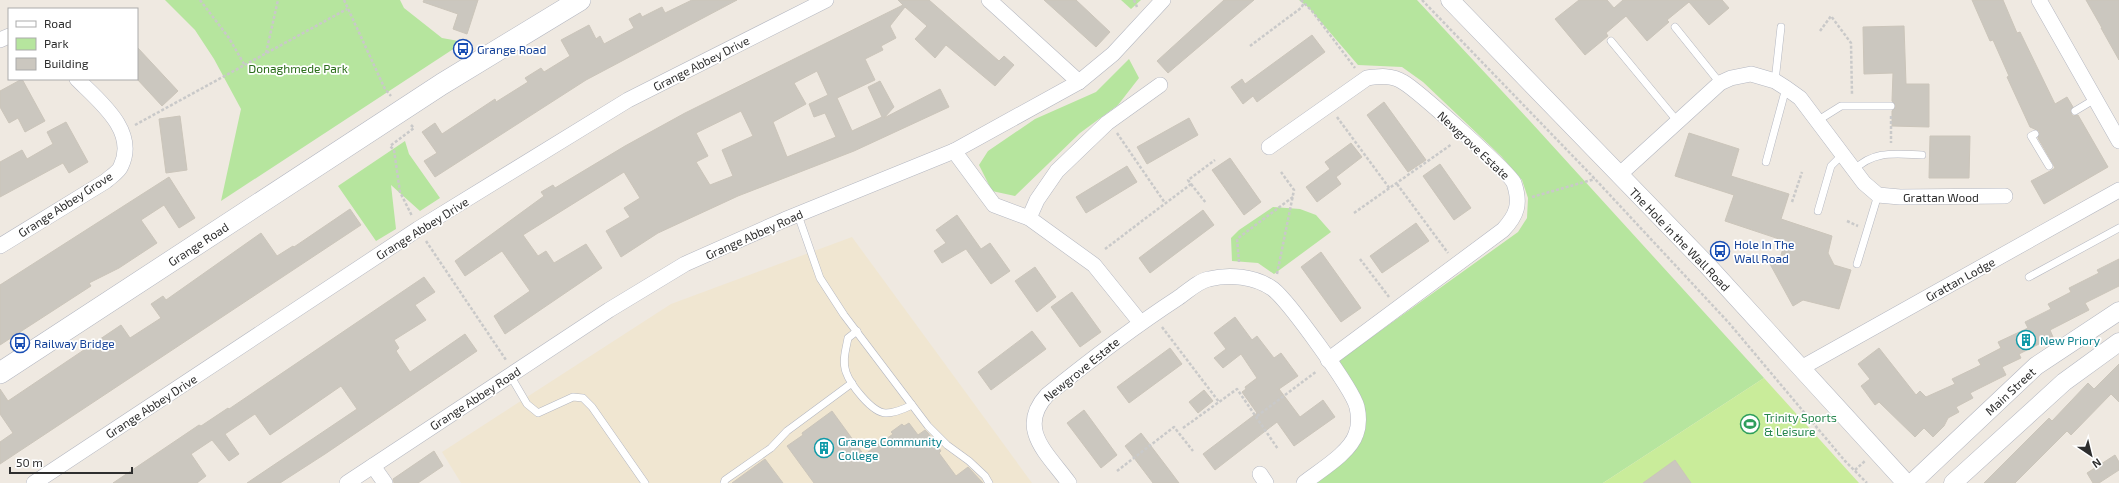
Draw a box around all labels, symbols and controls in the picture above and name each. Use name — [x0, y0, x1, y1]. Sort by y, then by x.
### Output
legend — [8, 8, 138, 80]
text: Road — [44, 16, 72, 30]
street label: Grange Abbey Drive — [651, 33, 751, 93]
text: Park — [44, 36, 69, 50]
bus stop icon: Grange Road — [452, 38, 474, 60]
place label: Grange Road — [477, 42, 546, 56]
text: Building — [44, 56, 89, 70]
park label: Donaghmede Park — [248, 61, 348, 75]
street label: Newgrove Estate — [1435, 108, 1513, 182]
street label: Grange Abbey Grove — [15, 168, 115, 240]
street label: The Hole in the Wall Road — [1627, 184, 1733, 294]
street label: Grattan Wood — [1903, 190, 1979, 204]
street label: Grange Abbey Drive — [373, 194, 471, 262]
street label: Grange Abbey Road — [703, 206, 805, 262]
street label: Grange Road — [165, 219, 231, 269]
place label: Hole In The Wall Road — [1734, 237, 1794, 265]
bus stop icon: Hole In The Wall Road — [1709, 240, 1731, 262]
street label: Grattan Lodge — [1923, 254, 1997, 304]
building icon: New Priory — [2015, 329, 2037, 351]
bus stop icon: Railway Bridge — [9, 332, 31, 354]
place label: New Priory — [2040, 333, 2101, 347]
street label: Newgrove Estate — [1040, 334, 1122, 404]
place label: Railway Bridge — [34, 336, 115, 350]
street label: Grange Abbey Road — [427, 363, 523, 433]
street label: Main Street — [1982, 364, 2038, 418]
street label: Grange Abbey Drive — [103, 371, 199, 441]
place label: Trinity Sports & Leisure — [1764, 410, 1837, 438]
sports icon: Trinity Sports & Leisure — [1739, 413, 1761, 435]
place label: Grange Community College — [838, 434, 943, 462]
north arrow — [2071, 435, 2111, 475]
building icon: Grange Community College — [813, 437, 835, 459]
scale bar — [10, 449, 132, 475]
text: 50 m — [16, 455, 43, 469]
text: N — [2090, 456, 2104, 471]

